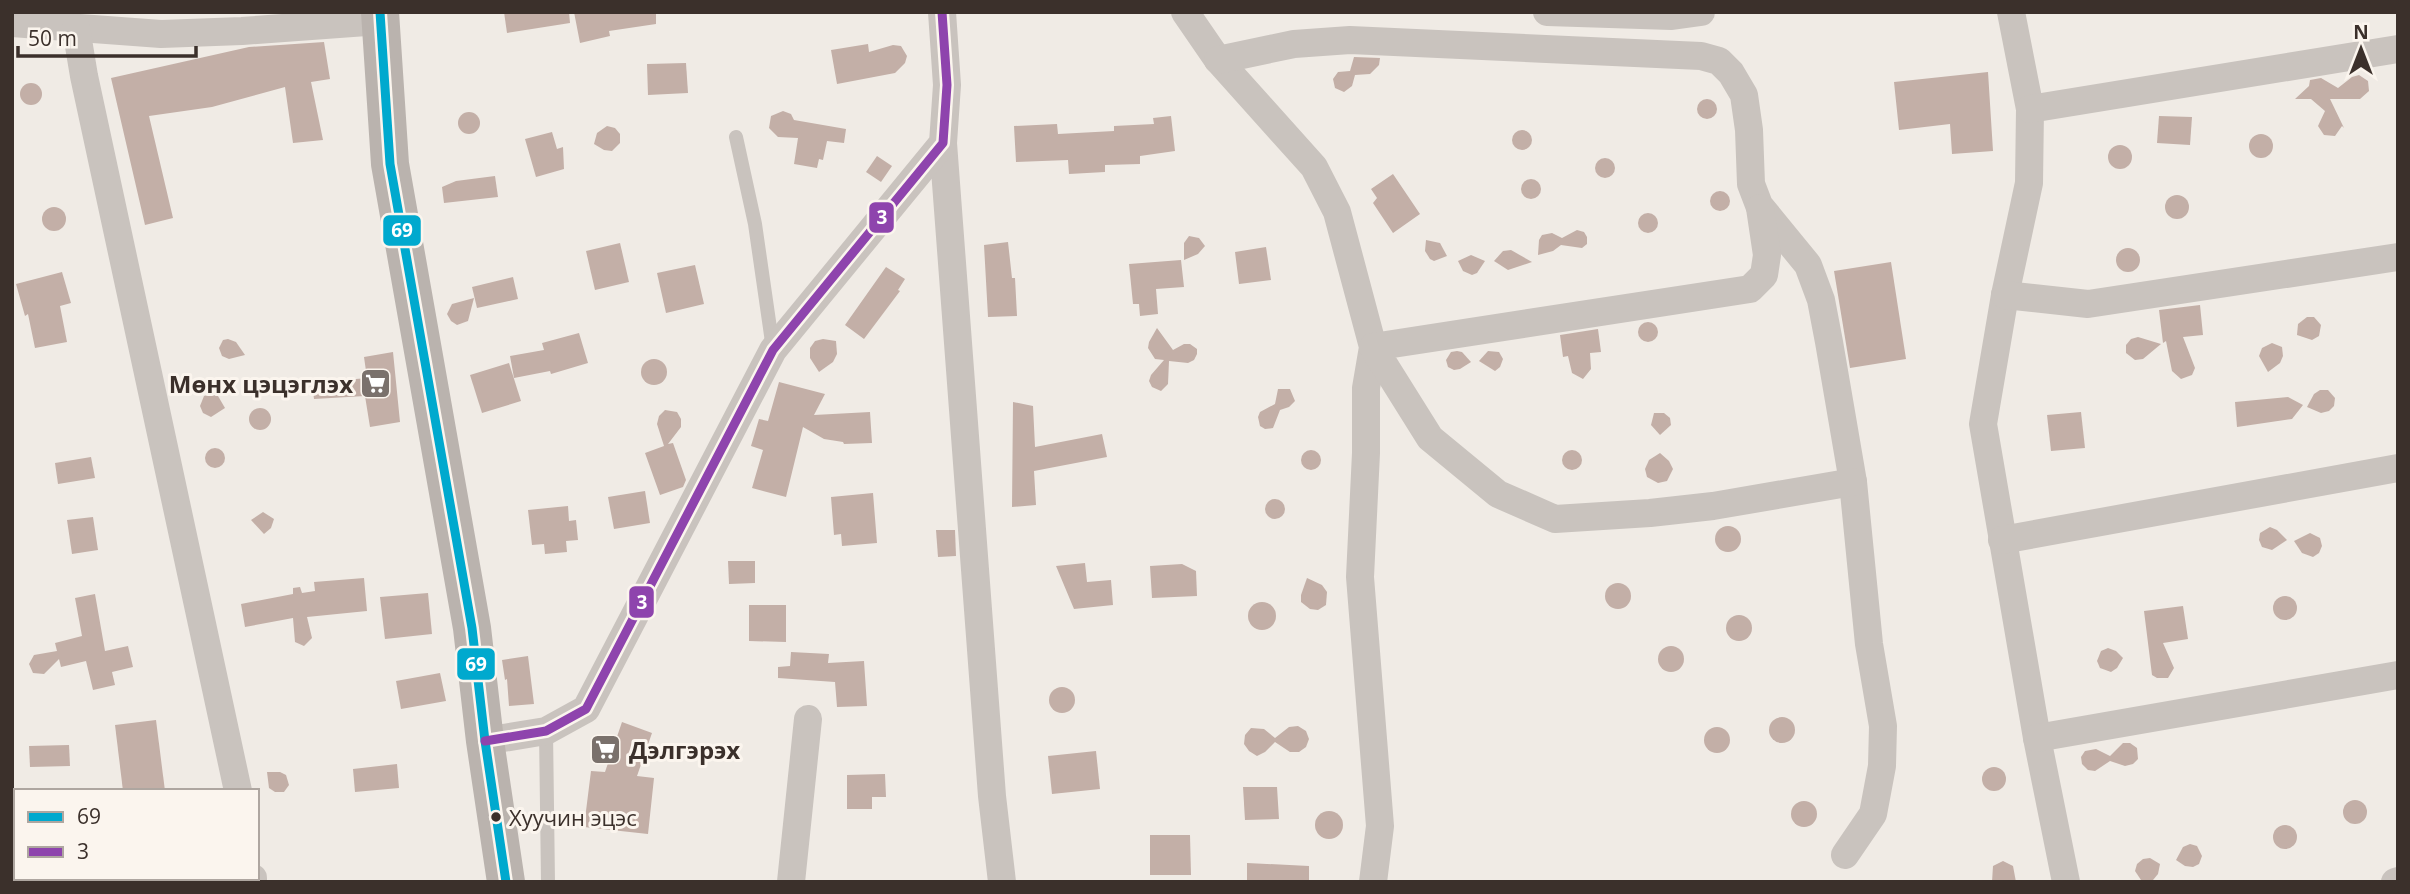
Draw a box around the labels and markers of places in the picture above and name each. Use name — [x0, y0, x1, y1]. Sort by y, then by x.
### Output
supermarket icon: Мөнх цэцэглэх — [359, 366, 393, 400]
place label: Мөнх цэцэглэх — [169, 367, 353, 400]
supermarket icon: Дэлгэрэх — [589, 732, 623, 766]
place label: Дэлгэрэх — [629, 733, 740, 766]
place label: Хуучин эцэс — [509, 802, 637, 832]
marker: Хуучин эцэс — [489, 810, 503, 824]

